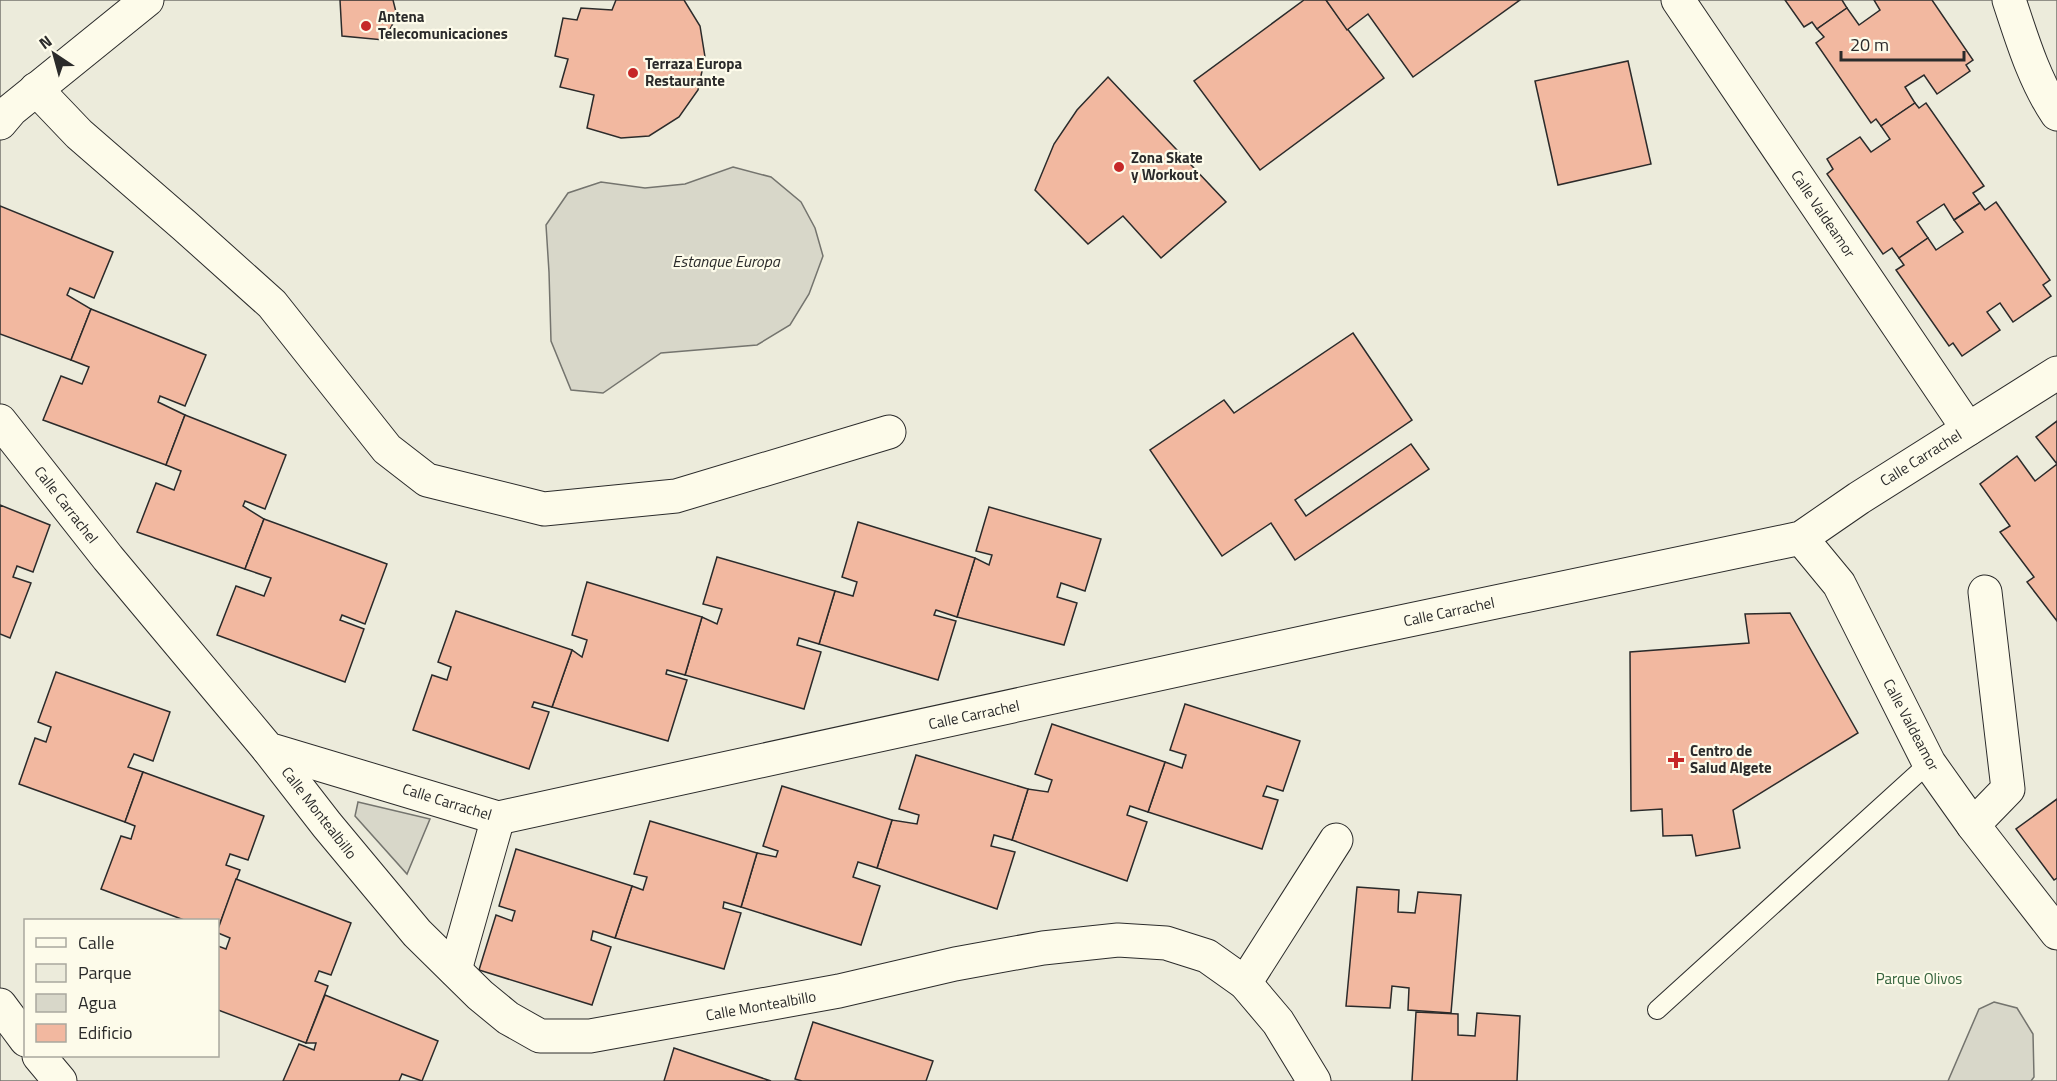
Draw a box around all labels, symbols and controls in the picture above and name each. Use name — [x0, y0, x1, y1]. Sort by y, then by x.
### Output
place label: Antena Telecomunicaciones — [378, 5, 508, 45]
marker: Antena Telecomunicaciones — [359, 19, 373, 33]
north arrow — [24, 24, 84, 84]
scale bar — [1841, 24, 1964, 62]
text: N — [34, 29, 57, 55]
text: 20 m — [1850, 31, 1889, 58]
place label: Terraza Europa Restaurante — [645, 52, 742, 92]
marker: Terraza Europa Restaurante — [626, 66, 640, 80]
place label: Zona Skate y Workout — [1131, 146, 1203, 186]
marker: Zona Skate y Workout — [1112, 160, 1126, 174]
street label: Calle Valdeamor — [1786, 165, 1861, 262]
water label: Estanque Europa — [672, 249, 781, 273]
street label: Calle Carrachel — [1875, 423, 1966, 492]
street label: Calle Carrachel — [29, 461, 104, 548]
street label: Calle Carrachel — [1401, 591, 1497, 632]
street label: Calle Valdeamor — [1877, 675, 1945, 775]
street label: Calle Carrachel — [926, 694, 1022, 735]
place label: Centro de Salud Algete — [1690, 739, 1772, 779]
marker: Centro de Salud Algete — [1667, 751, 1685, 769]
street label: Calle Montealbillo — [276, 762, 363, 864]
street label: Calle Carrachel — [399, 777, 495, 826]
legend — [24, 919, 219, 1057]
text: Calle — [78, 929, 114, 956]
text: Parque — [78, 959, 132, 986]
park label: Parque Olivos — [1876, 967, 1962, 990]
street label: Calle Montealbillo — [704, 984, 818, 1027]
text: Agua — [78, 989, 116, 1016]
text: Edificio — [78, 1019, 132, 1046]

